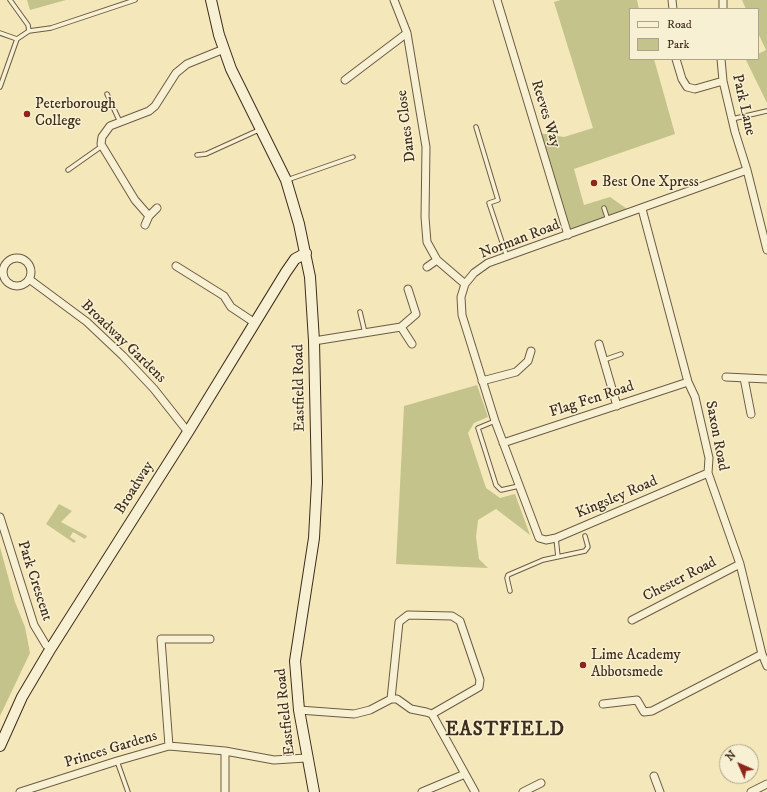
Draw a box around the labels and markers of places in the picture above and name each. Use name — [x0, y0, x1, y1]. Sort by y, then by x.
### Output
place label: Peterborough College — [35, 96, 116, 131]
marker: Peterborough College — [22, 109, 32, 119]
place label: Best One Xpress — [602, 174, 699, 192]
marker: Best One Xpress — [589, 178, 599, 188]
place label: Lime Academy Abbotsmede — [591, 647, 681, 682]
marker: Lime Academy Abbotsmede — [578, 660, 588, 670]

